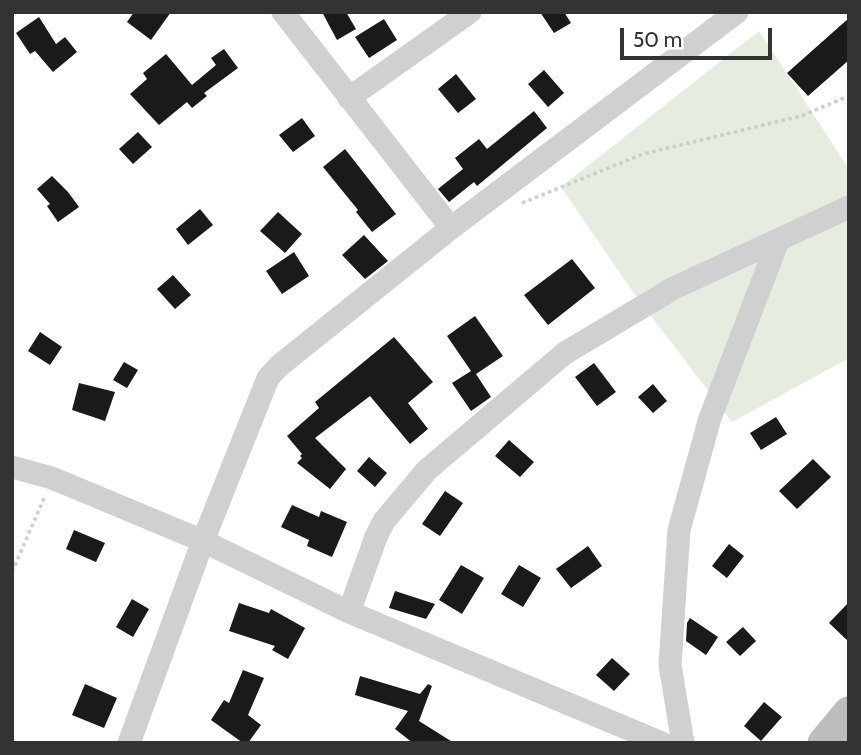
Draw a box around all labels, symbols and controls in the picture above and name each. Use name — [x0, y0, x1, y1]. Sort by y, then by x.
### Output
scale bar — [623, 14, 775, 58]
text: 50 m — [633, 27, 682, 52]

